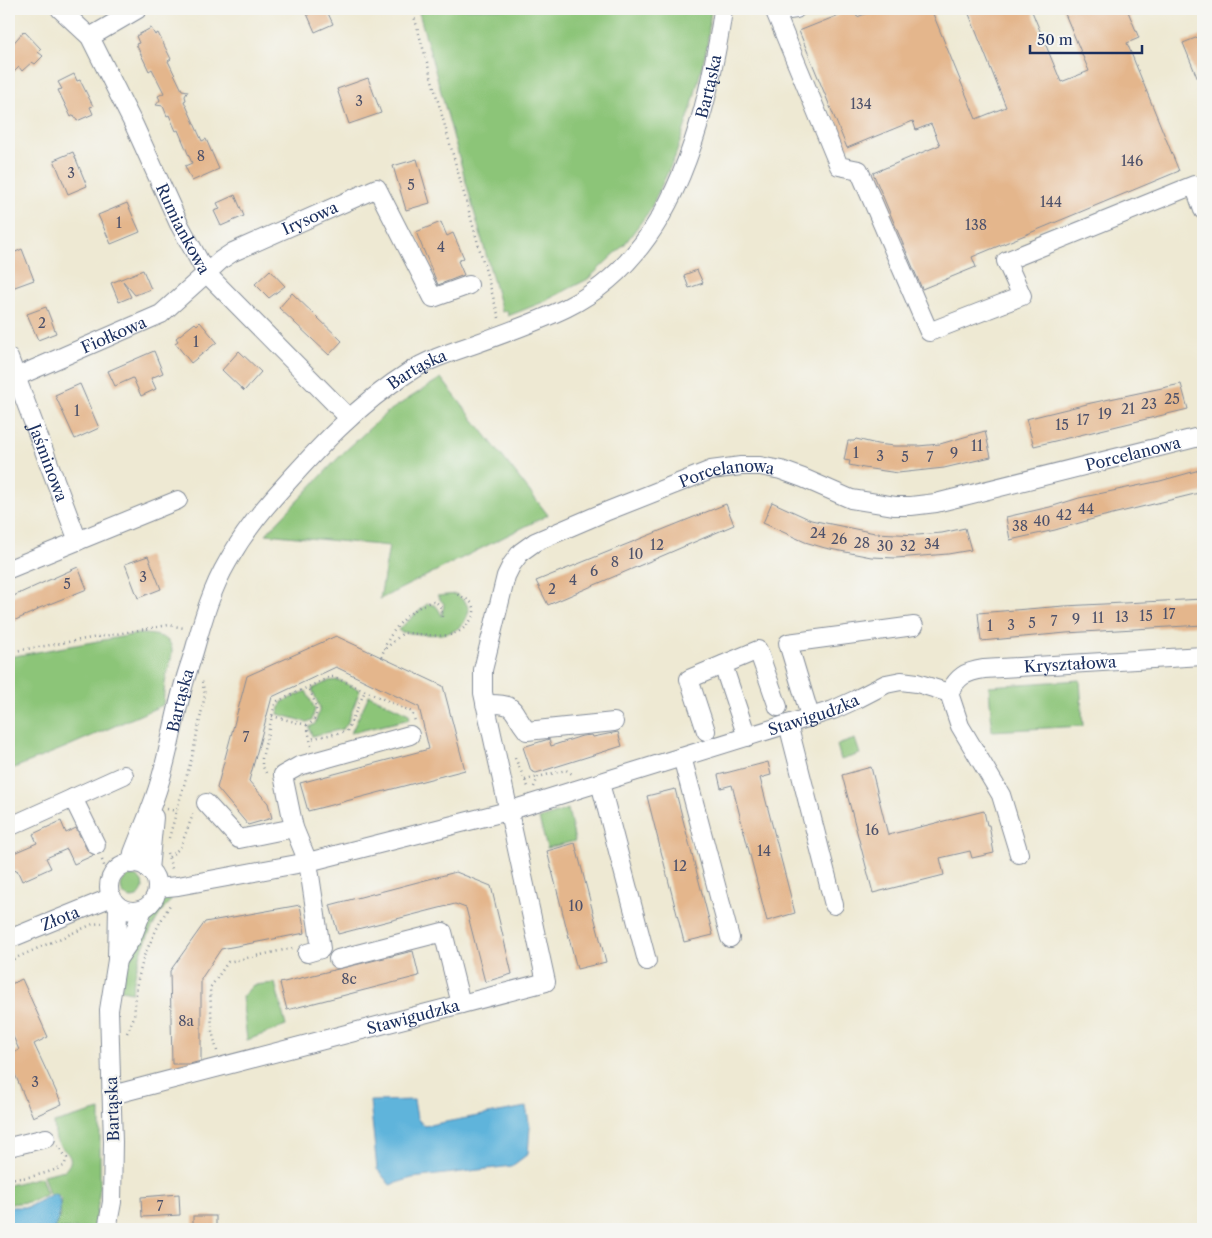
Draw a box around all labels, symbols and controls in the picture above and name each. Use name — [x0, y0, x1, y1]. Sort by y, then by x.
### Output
scale bar — [1030, 22, 1142, 54]
text: 50 m — [1037, 30, 1073, 49]
street label: Bartąska — [691, 52, 725, 121]
house number: 3 — [355, 92, 363, 110]
house number: 134 — [850, 95, 872, 113]
house number: 8 — [197, 147, 205, 165]
house number: 146 — [1121, 152, 1143, 170]
house number: 3 — [67, 164, 75, 182]
house number: 5 — [407, 176, 415, 194]
street label: Rumiankowa — [152, 180, 215, 278]
house number: 144 — [1040, 193, 1062, 211]
street label: Irysowa — [279, 196, 341, 239]
house number: 1 — [116, 214, 122, 232]
house number: 138 — [965, 216, 987, 234]
house number: 4 — [437, 238, 445, 256]
street label: Fiołkowa — [78, 311, 150, 358]
house number: 2 — [38, 314, 46, 332]
house number: 1 — [193, 333, 199, 351]
street label: Bartąska — [383, 345, 450, 394]
house number: 25 — [1164, 390, 1180, 408]
house number: 23 — [1141, 395, 1157, 413]
house number: 21 — [1121, 400, 1135, 418]
house number: 1 — [74, 402, 80, 420]
house number: 19 — [1098, 405, 1112, 423]
house number: 17 — [1077, 411, 1089, 429]
house number: 15 — [1055, 416, 1069, 434]
street label: Jaśminowa — [24, 418, 72, 505]
street label: Porcelanowa — [1083, 432, 1183, 475]
house number: 11 — [971, 437, 983, 455]
house number: 1 — [853, 444, 859, 462]
house number: 9 — [950, 444, 958, 462]
house number: 3 — [876, 447, 884, 465]
house number: 5 — [901, 448, 909, 466]
house number: 7 — [927, 448, 934, 466]
street label: Porcelanowa — [676, 456, 777, 492]
house number: 44 — [1078, 500, 1094, 518]
house number: 42 — [1056, 506, 1072, 524]
house number: 40 — [1034, 512, 1051, 530]
house number: 38 — [1012, 517, 1028, 535]
house number: 24 — [810, 524, 826, 542]
house number: 26 — [831, 530, 847, 548]
house number: 28 — [854, 534, 870, 552]
house number: 34 — [924, 535, 940, 553]
house number: 12 — [650, 536, 664, 554]
house number: 30 — [877, 537, 893, 555]
house number: 32 — [900, 537, 916, 555]
house number: 10 — [629, 545, 643, 563]
house number: 8 — [611, 553, 619, 571]
house number: 6 — [590, 562, 598, 580]
house number: 3 — [139, 568, 147, 586]
house number: 4 — [569, 571, 577, 589]
house number: 5 — [63, 575, 71, 593]
house number: 2 — [548, 580, 556, 598]
house number: 17 — [1163, 605, 1175, 623]
house number: 15 — [1139, 607, 1153, 625]
house number: 13 — [1115, 608, 1129, 626]
house number: 11 — [1092, 609, 1104, 627]
house number: 9 — [1072, 610, 1080, 628]
house number: 7 — [1051, 612, 1058, 630]
house number: 5 — [1028, 614, 1036, 632]
house number: 3 — [1007, 616, 1015, 634]
house number: 1 — [987, 617, 993, 635]
street label: Kryształowa — [1023, 651, 1118, 677]
street label: Bartąska — [162, 666, 198, 734]
street label: Stawigudzka — [766, 689, 863, 740]
house number: 7 — [243, 728, 250, 746]
house number: 16 — [865, 821, 879, 839]
house number: 14 — [757, 842, 771, 860]
house number: 12 — [673, 857, 687, 875]
house number: 10 — [569, 897, 583, 915]
street label: Złota — [38, 901, 83, 935]
house number: 8c — [341, 970, 357, 988]
street label: Stawigudzka — [364, 995, 462, 1038]
house number: 8a — [178, 1012, 194, 1030]
house number: 3 — [31, 1073, 39, 1091]
street label: Bartąska — [101, 1076, 123, 1142]
house number: 7 — [157, 1197, 164, 1215]

